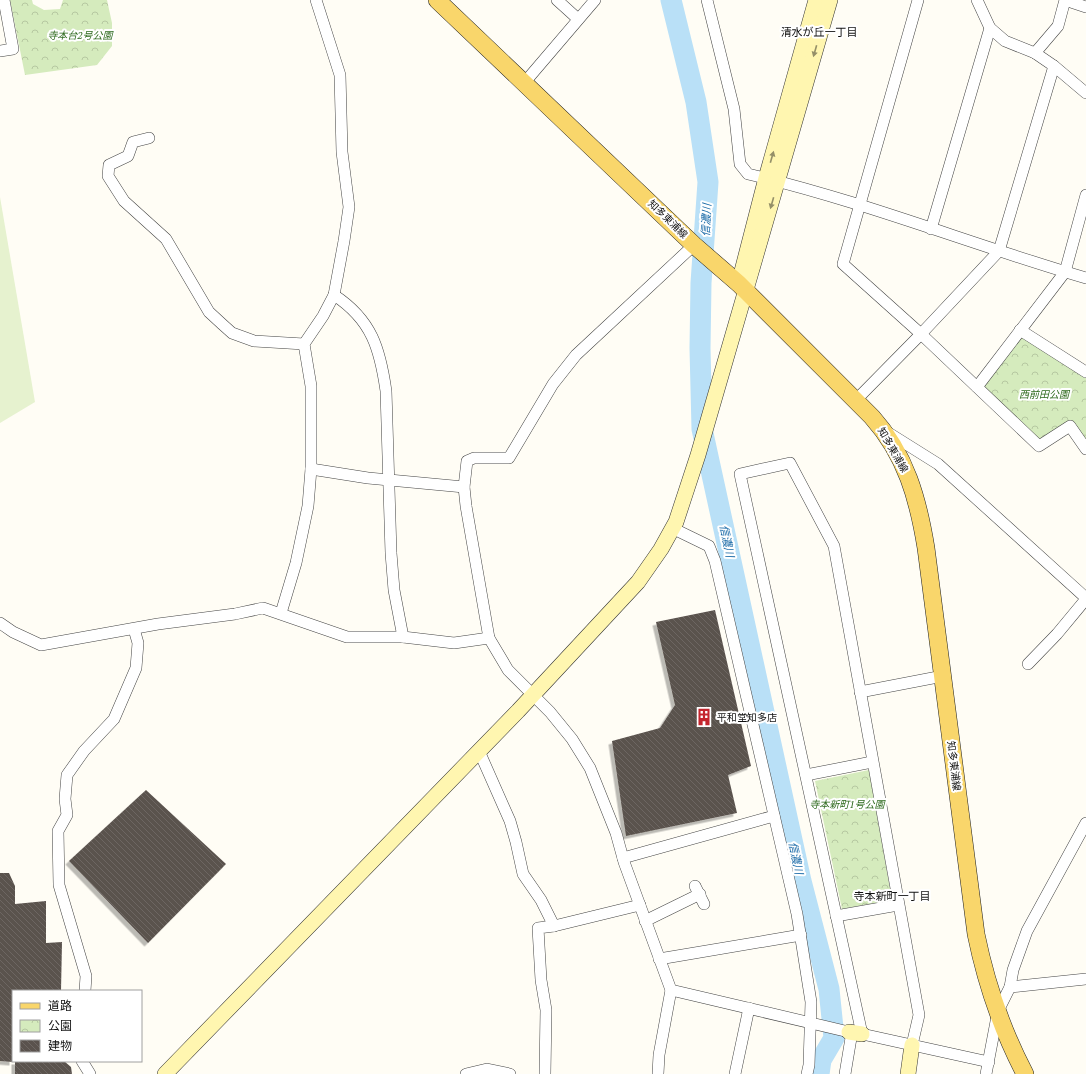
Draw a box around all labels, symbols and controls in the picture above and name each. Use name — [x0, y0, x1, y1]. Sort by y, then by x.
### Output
district label: 清水が丘一丁目 — [781, 25, 858, 39]
park label: 寺本台2号公園 — [47, 29, 115, 42]
one-way arrow — [812, 45, 818, 57]
one-way arrow — [769, 151, 775, 163]
street label: 知多東浦線 — [646, 197, 690, 241]
one-way arrow — [769, 197, 775, 209]
water label: 信濃川 — [698, 202, 714, 237]
park label: 西前田公園 — [1019, 388, 1071, 401]
street label: 知多東浦線 — [875, 425, 911, 475]
water label: 信濃川 — [717, 523, 737, 560]
building icon: 平和堂知多店 — [694, 707, 714, 727]
place label: 平和堂知多店 — [717, 711, 777, 724]
street label: 知多東浦線 — [945, 740, 963, 792]
park label: 寺本新町1号公園 — [809, 798, 887, 811]
water label: 信濃川 — [786, 840, 806, 877]
district label: 寺本新町一丁目 — [854, 889, 931, 903]
legend — [12, 990, 142, 1062]
text: 道路 — [48, 998, 72, 1013]
text: 公園 — [48, 1018, 72, 1033]
text: 建物 — [48, 1038, 72, 1053]

